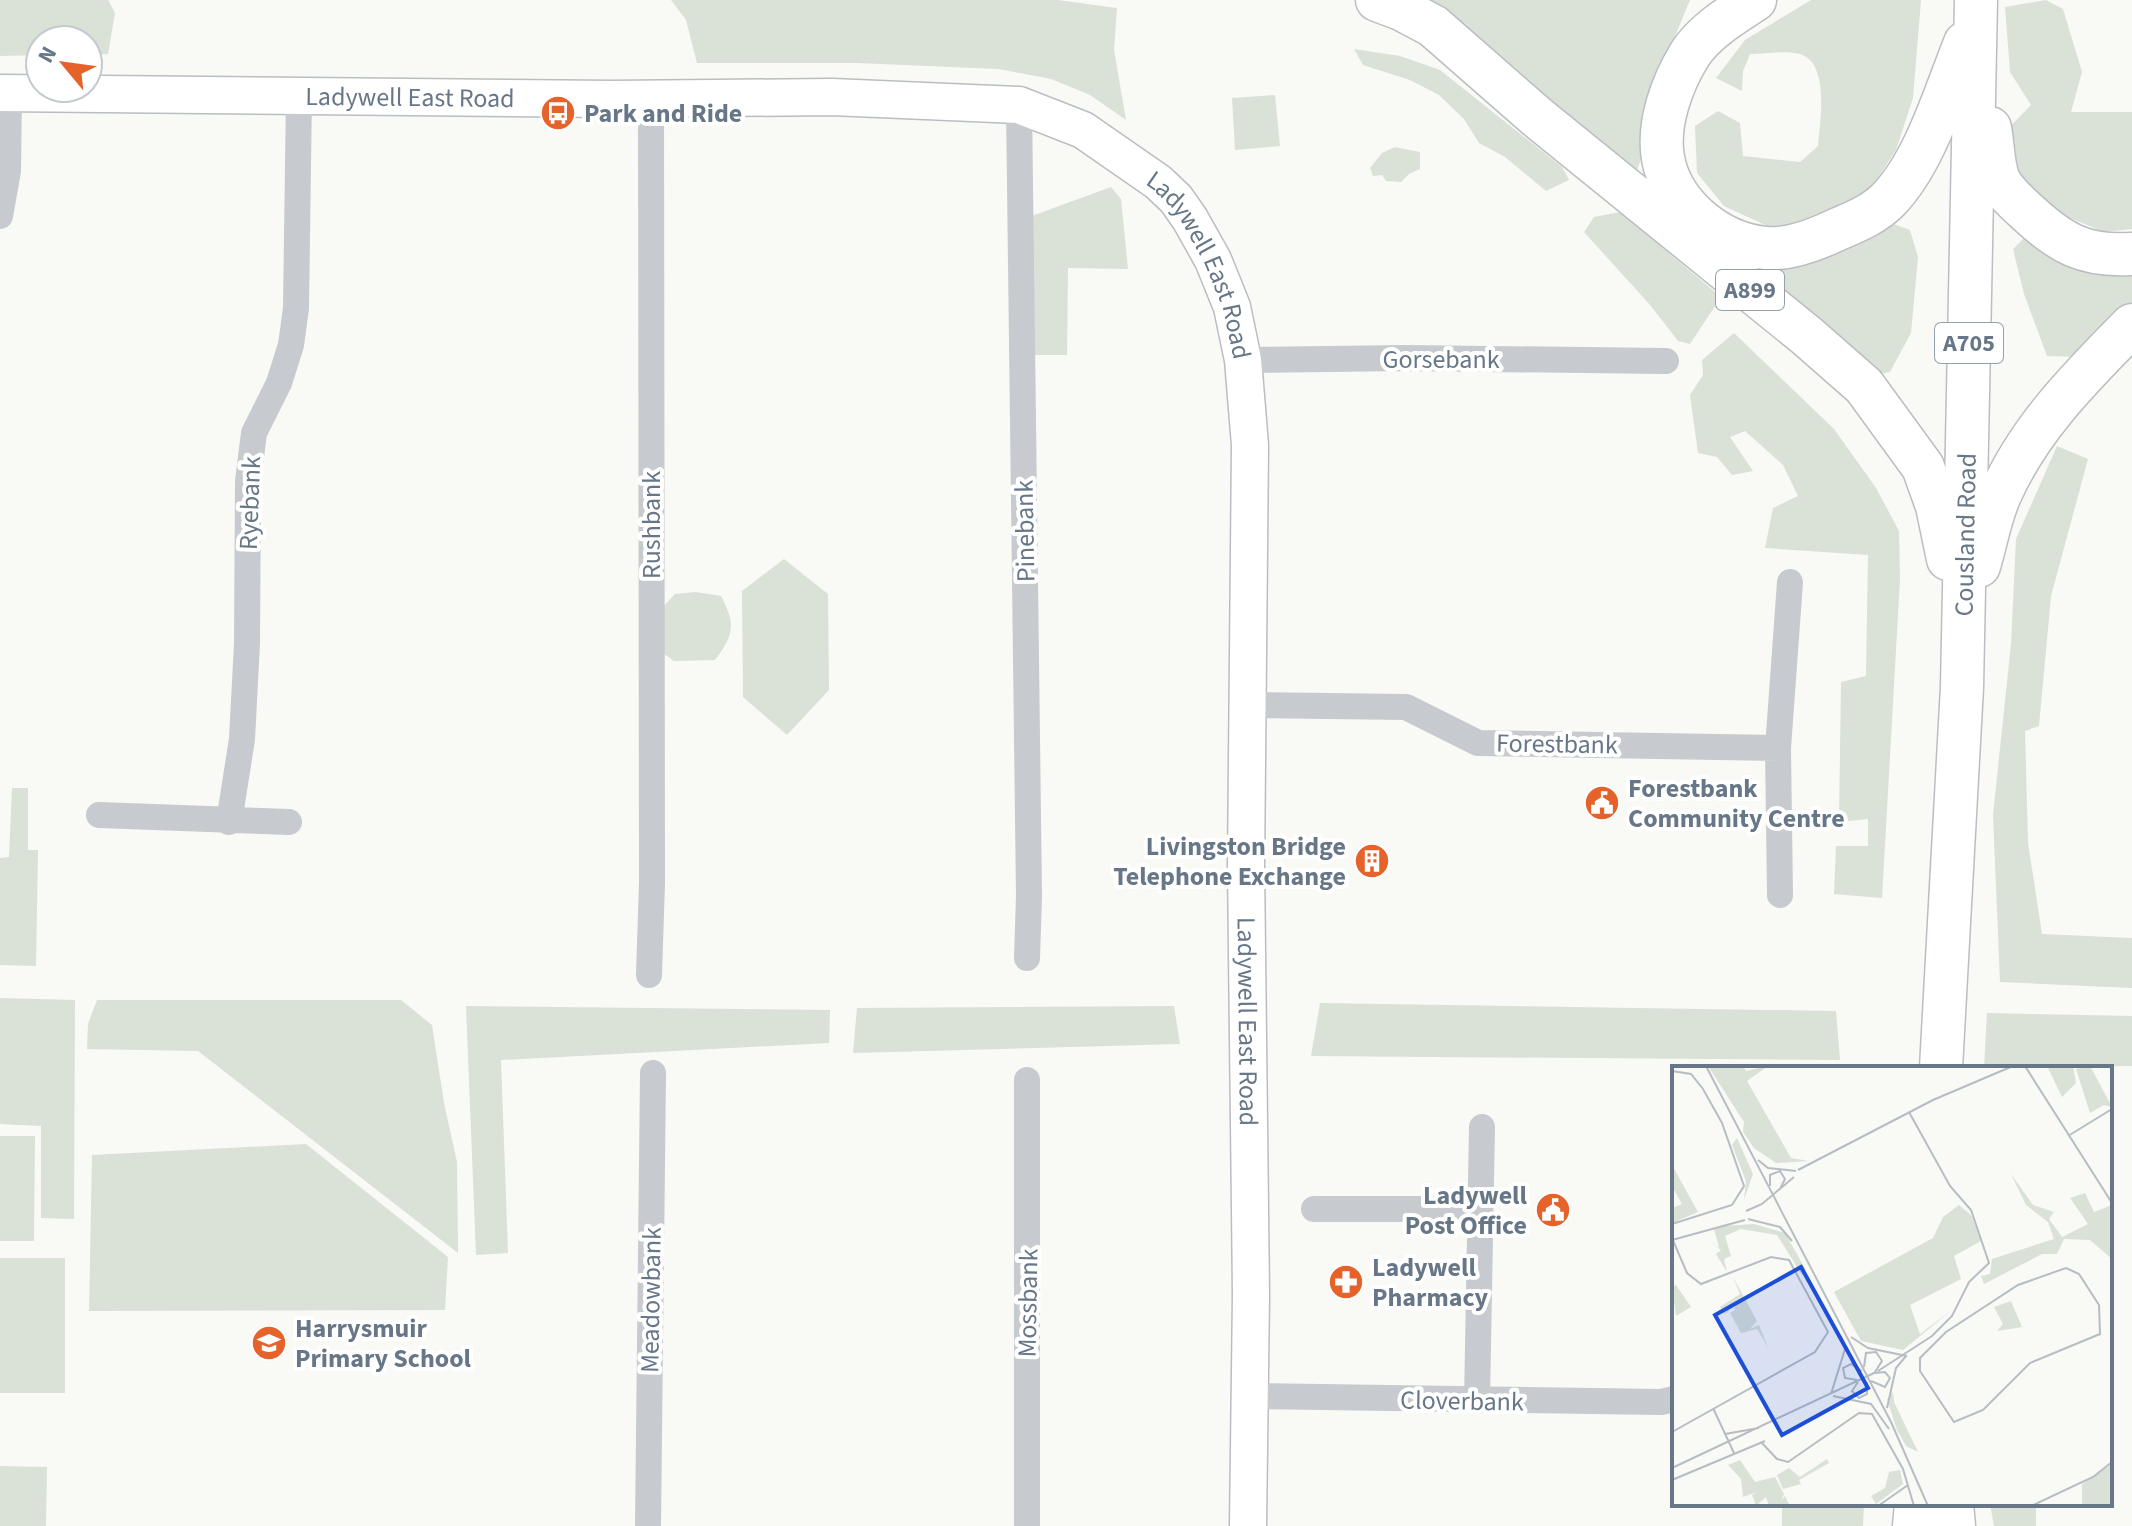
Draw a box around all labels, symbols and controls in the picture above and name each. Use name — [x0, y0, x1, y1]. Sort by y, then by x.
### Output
north arrow — [24, 24, 104, 104]
text: N — [30, 41, 65, 69]
street label: Ladywell East Road — [305, 77, 515, 117]
bus stop icon: Park and Ride — [539, 94, 577, 132]
place label: Park and Ride — [584, 95, 742, 132]
street label: Ladywell East Road — [1139, 161, 1261, 362]
road number: A899 — [1716, 270, 1784, 310]
road number: A705 — [1935, 323, 2003, 363]
street label: Gorsebank — [1382, 341, 1500, 378]
street label: Cousland Road — [1945, 453, 1985, 617]
street label: Ryebank — [230, 455, 270, 551]
street label: Rushbank — [633, 471, 670, 579]
street label: Pinebank — [1006, 479, 1044, 583]
street label: Forestbank — [1496, 724, 1618, 764]
place label: Forestbank Community Centre — [1628, 770, 1845, 837]
public building icon: Forestbank Community Centre — [1583, 784, 1621, 822]
place label: Livingston Bridge Telephone Exchange — [1113, 828, 1346, 895]
building icon: Livingston Bridge Telephone Exchange — [1353, 842, 1391, 880]
street label: Ladywell East Road — [1228, 917, 1268, 1126]
inset map — [1672, 1066, 2112, 1506]
place label: Ladywell Post Office — [1405, 1177, 1528, 1244]
public building icon: Ladywell Post Office — [1534, 1191, 1572, 1229]
street label: Meadowbank — [631, 1227, 671, 1373]
street label: Mossbank — [1009, 1248, 1047, 1358]
place label: Ladywell Pharmacy — [1372, 1249, 1489, 1316]
pharmacy icon: Ladywell Pharmacy — [1327, 1263, 1365, 1301]
place label: Harrysmuir Primary School — [295, 1310, 472, 1377]
school or university icon: Harrysmuir Primary School — [250, 1324, 288, 1362]
street label: Cloverbank — [1400, 1381, 1524, 1421]

